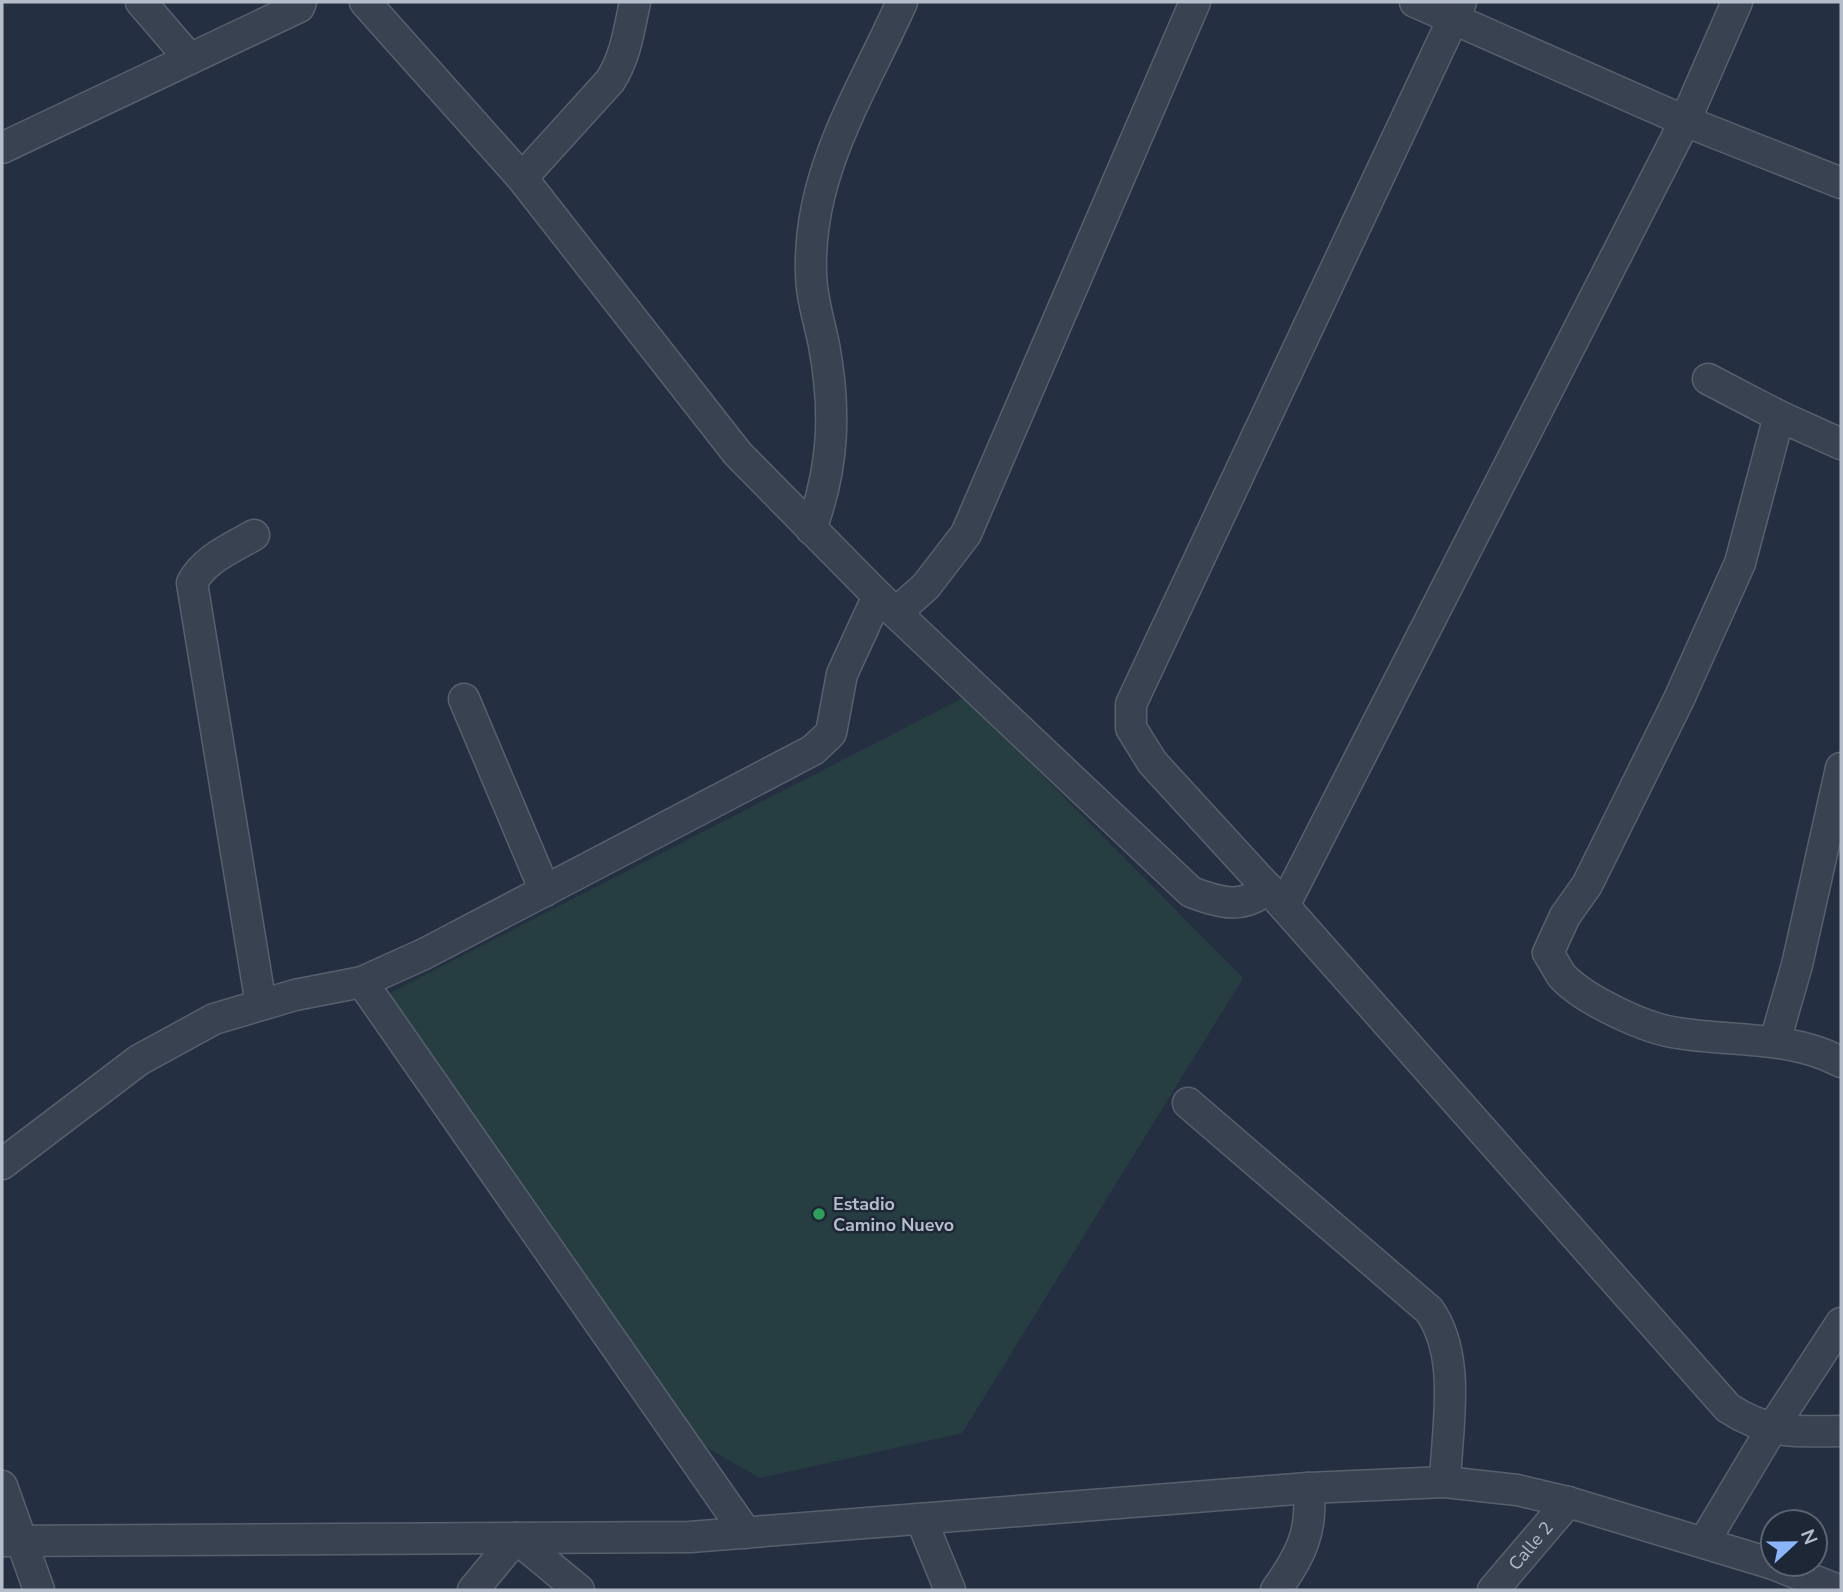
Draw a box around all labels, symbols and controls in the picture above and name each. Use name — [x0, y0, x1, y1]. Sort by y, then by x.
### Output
place label: Estadio Camino Nuevo — [833, 1192, 954, 1237]
marker: Estadio Camino Nuevo — [811, 1206, 827, 1222]
north arrow — [1759, 1508, 1829, 1578]
street label: Calle 2 — [1503, 1516, 1558, 1575]
text: N — [1794, 1526, 1824, 1548]

